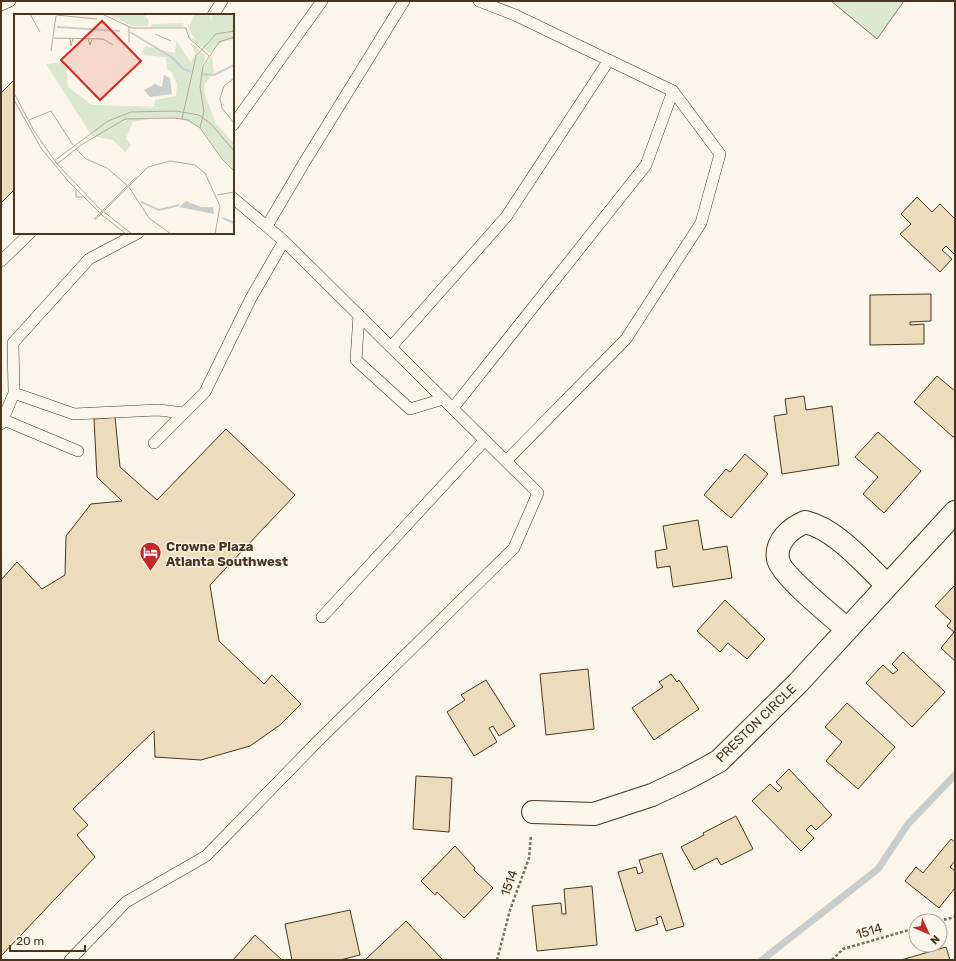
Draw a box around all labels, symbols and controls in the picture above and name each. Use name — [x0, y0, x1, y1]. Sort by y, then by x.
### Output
inset map — [14, 14, 234, 234]
place label: Crowne Plaza Atlanta Southwest — [166, 539, 288, 569]
hotel icon: Crowne Plaza Atlanta Southwest — [138, 540, 164, 573]
street label: PRESTON CIRCLE — [713, 681, 799, 765]
street label: 1514 — [497, 868, 521, 898]
north arrow — [908, 913, 948, 953]
street label: 1514 — [854, 920, 884, 942]
scale bar — [10, 927, 85, 953]
text: N — [927, 932, 942, 947]
text: 20 m — [16, 934, 44, 948]

